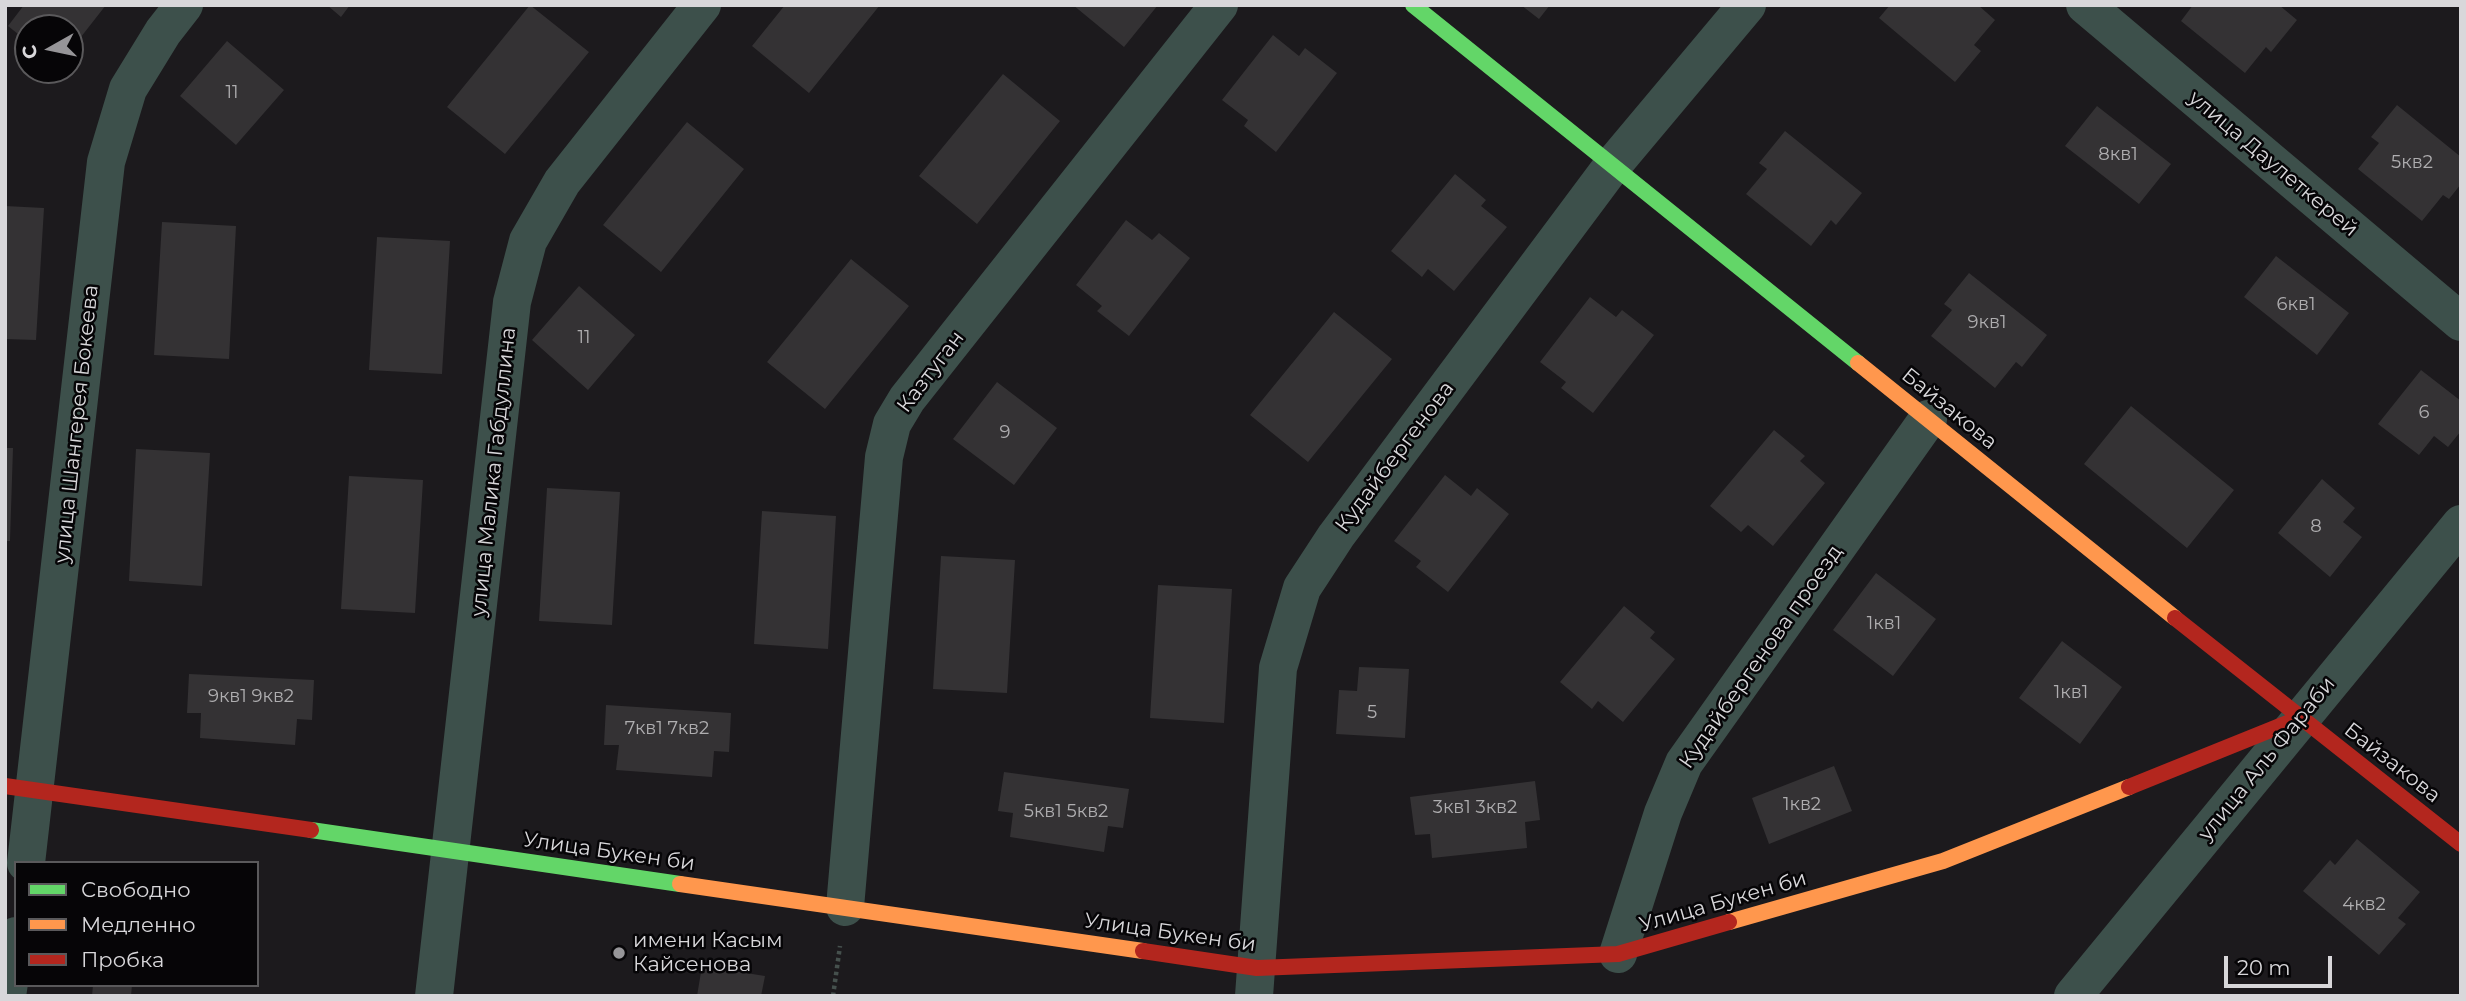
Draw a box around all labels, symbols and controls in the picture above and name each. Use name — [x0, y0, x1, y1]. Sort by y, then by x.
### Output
north arrow — [14, 14, 84, 84]
text: С — [17, 43, 42, 61]
house number: 11 — [226, 82, 238, 104]
street label: улица Даулеткерей — [2183, 86, 2363, 242]
house number: 8кв1 — [2098, 144, 2138, 166]
house number: 5кв2 — [2391, 152, 2433, 174]
street label: улица Шангерея Бокеева — [50, 284, 104, 564]
house number: 6кв1 — [2277, 294, 2315, 316]
house number: 9кв1 — [1968, 312, 2006, 334]
street label: улица Малика Габдуллина — [466, 326, 522, 618]
street label: Казтуган — [892, 326, 970, 418]
house number: 11 — [578, 327, 590, 349]
street label: Байзакова — [1896, 363, 2002, 455]
street label: Кудайбергенова — [1330, 377, 1460, 537]
house number: 6 — [2419, 402, 2429, 424]
house number: 9 — [1000, 422, 1010, 444]
house number: 8 — [2310, 516, 2322, 538]
street label: Кудайбергенова проезд — [1674, 540, 1848, 774]
house number: 1кв1 — [1867, 613, 1901, 635]
street label: улица Аль Фараби — [2193, 672, 2341, 846]
house number: 1кв1 — [2054, 682, 2088, 704]
house number: 9кв1 9кв2 — [208, 686, 294, 708]
house number: 5 — [1367, 702, 1377, 724]
street label: Байзакова — [2339, 717, 2445, 809]
house number: 7кв1 7кв2 — [625, 718, 709, 740]
house number: 1кв2 — [1783, 794, 1821, 816]
house number: 3кв1 3кв2 — [1433, 797, 1517, 819]
house number: 5кв1 5кв2 — [1024, 801, 1108, 823]
street label: Улица Букен би — [522, 827, 696, 877]
legend — [14, 861, 259, 987]
street label: Улица Букен би — [1636, 866, 1810, 938]
text: Свободно — [81, 877, 191, 902]
house number: 4кв2 — [2342, 894, 2386, 916]
street label: Улица Букен би — [1083, 908, 1257, 958]
text: Медленно — [81, 912, 196, 937]
place label: имени Касым Кайсенова — [633, 928, 783, 978]
scale bar — [2228, 942, 2336, 986]
marker: имени Касым Кайсенова — [611, 945, 627, 961]
text: Пробка — [81, 947, 164, 972]
text: 20 m — [2237, 955, 2291, 980]

